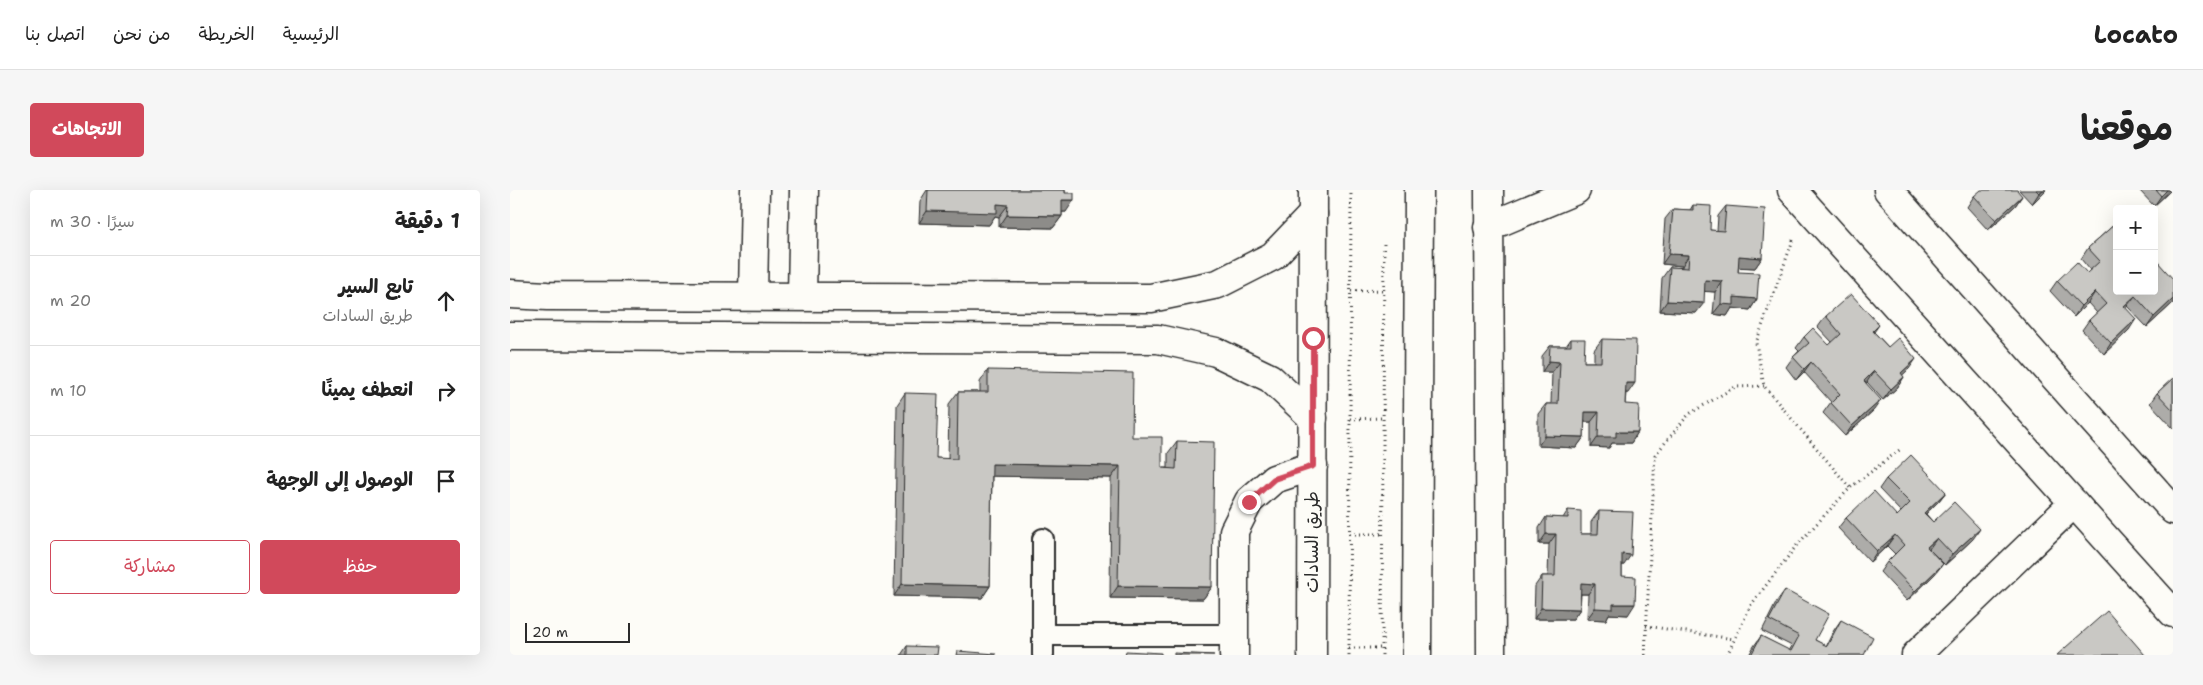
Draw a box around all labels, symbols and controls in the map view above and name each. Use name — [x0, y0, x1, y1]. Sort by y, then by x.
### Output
text: Locato — [2094, 19, 2178, 51]
text: اتصل بنا — [25, 22, 85, 46]
text: من نحن — [113, 22, 171, 46]
text: الخريطة — [199, 22, 255, 46]
text: الرئيسية — [283, 22, 339, 46]
button: الاتجاهات — [30, 103, 144, 157]
text: موقعنا — [2080, 104, 2173, 151]
map controls — [2113, 205, 2158, 295]
button: + — [2113, 205, 2158, 250]
text: 1 دقيقة — [395, 207, 460, 235]
text: سيرًا · 30 m — [50, 211, 135, 232]
button: − — [2113, 250, 2158, 295]
text: تابع السير — [339, 274, 413, 299]
icon: ahead — [432, 287, 460, 315]
text: 20 m — [50, 290, 91, 311]
text: طريق السادات — [322, 305, 413, 326]
route start — [1302, 327, 1325, 350]
text: انعطف يمينًا — [322, 377, 413, 402]
icon: right — [432, 377, 460, 405]
text: 10 m — [50, 380, 87, 401]
text: الوصول إلى الوجهة — [266, 467, 413, 492]
icon: arrive — [432, 467, 460, 495]
route end — [1238, 491, 1261, 514]
street label: طريق السادات — [1300, 491, 1324, 593]
button: مشاركة — [50, 540, 250, 594]
button: حفظ — [260, 540, 460, 594]
scale bar — [525, 620, 630, 643]
text: 20 m — [532, 623, 568, 641]

